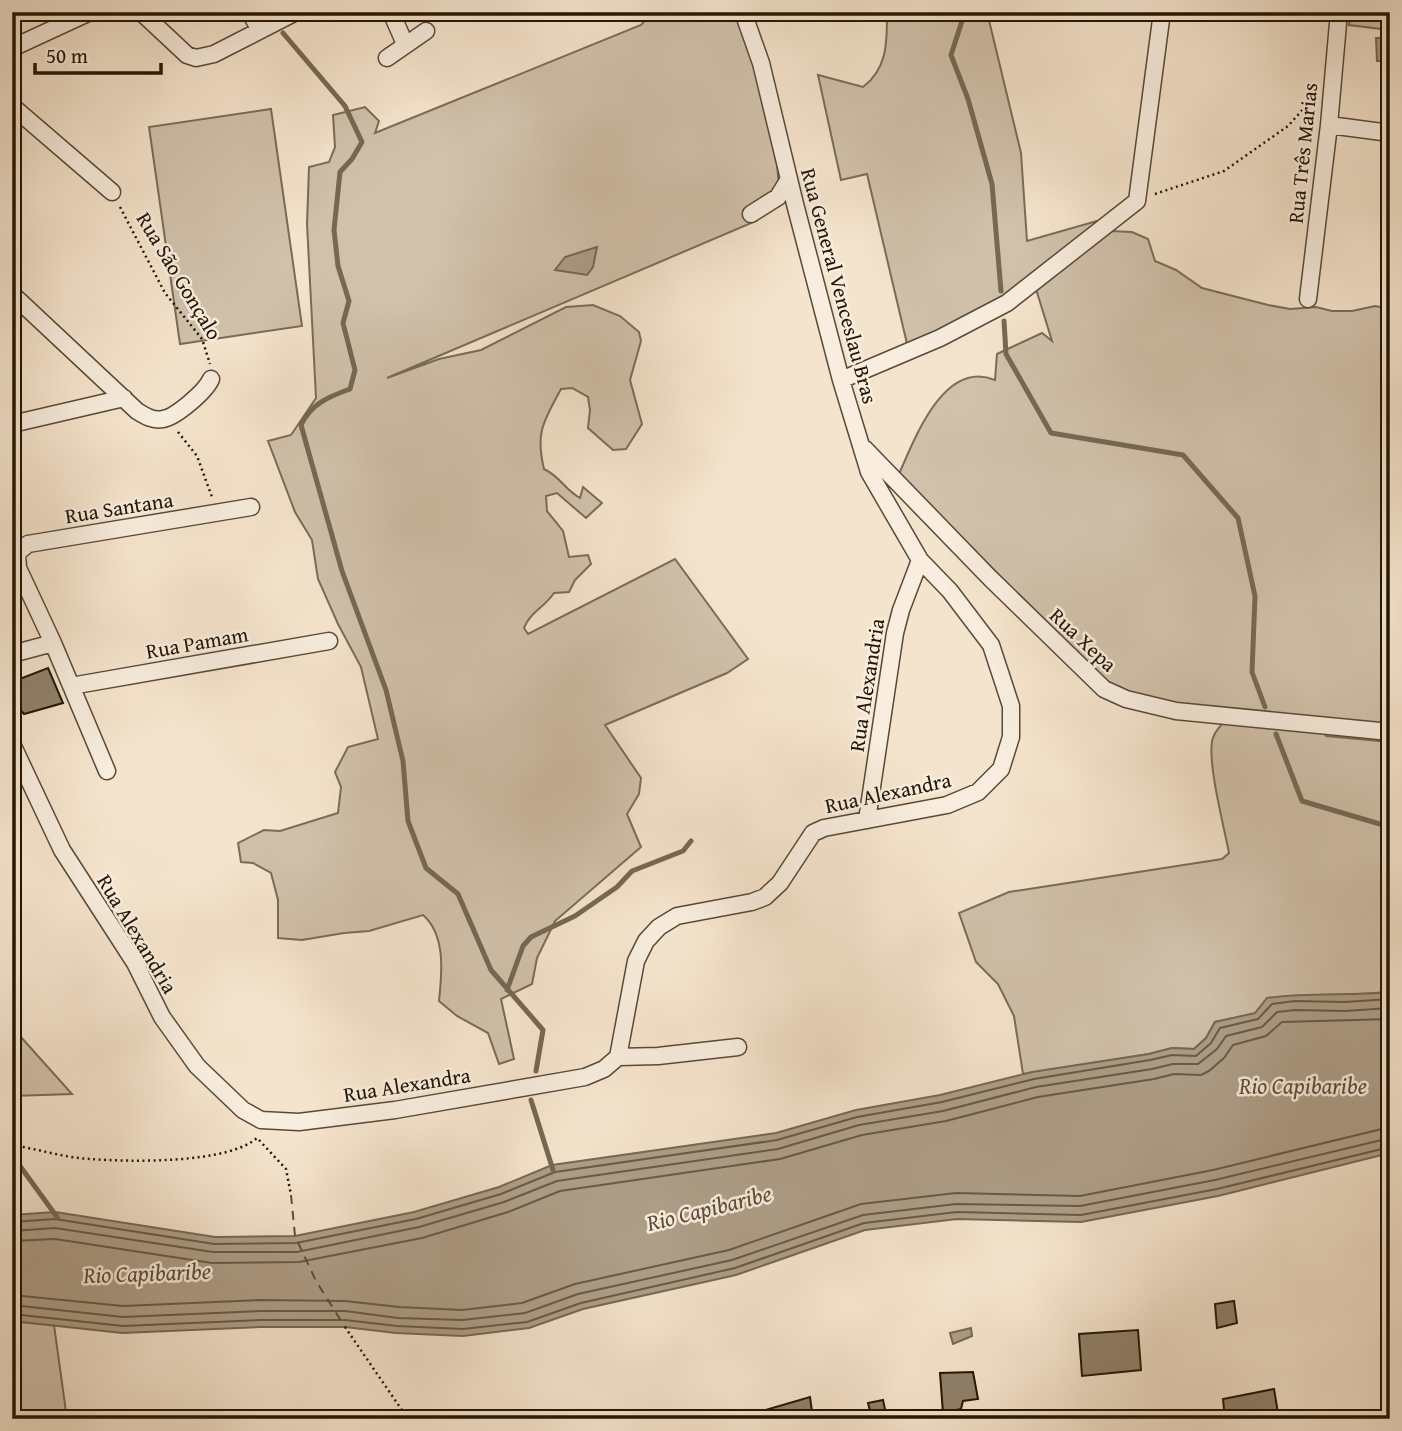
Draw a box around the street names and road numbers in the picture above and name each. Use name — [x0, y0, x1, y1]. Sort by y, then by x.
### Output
street label: Rua Três Marias — [1280, 81, 1325, 225]
street label: Rua General Venceslau Bras — [793, 165, 886, 407]
street label: Rua São Gonçalo — [129, 206, 230, 346]
street label: Rua Santana — [63, 484, 175, 531]
street label: Rua Xepa — [1043, 600, 1124, 679]
street label: Rua Alexandria — [841, 616, 892, 754]
street label: Rua Pamam — [143, 618, 251, 667]
street label: Rua Alexandra — [822, 764, 954, 821]
street label: Rua Alexandria — [90, 868, 185, 999]
street label: Rua Alexandra — [341, 1059, 473, 1110]

